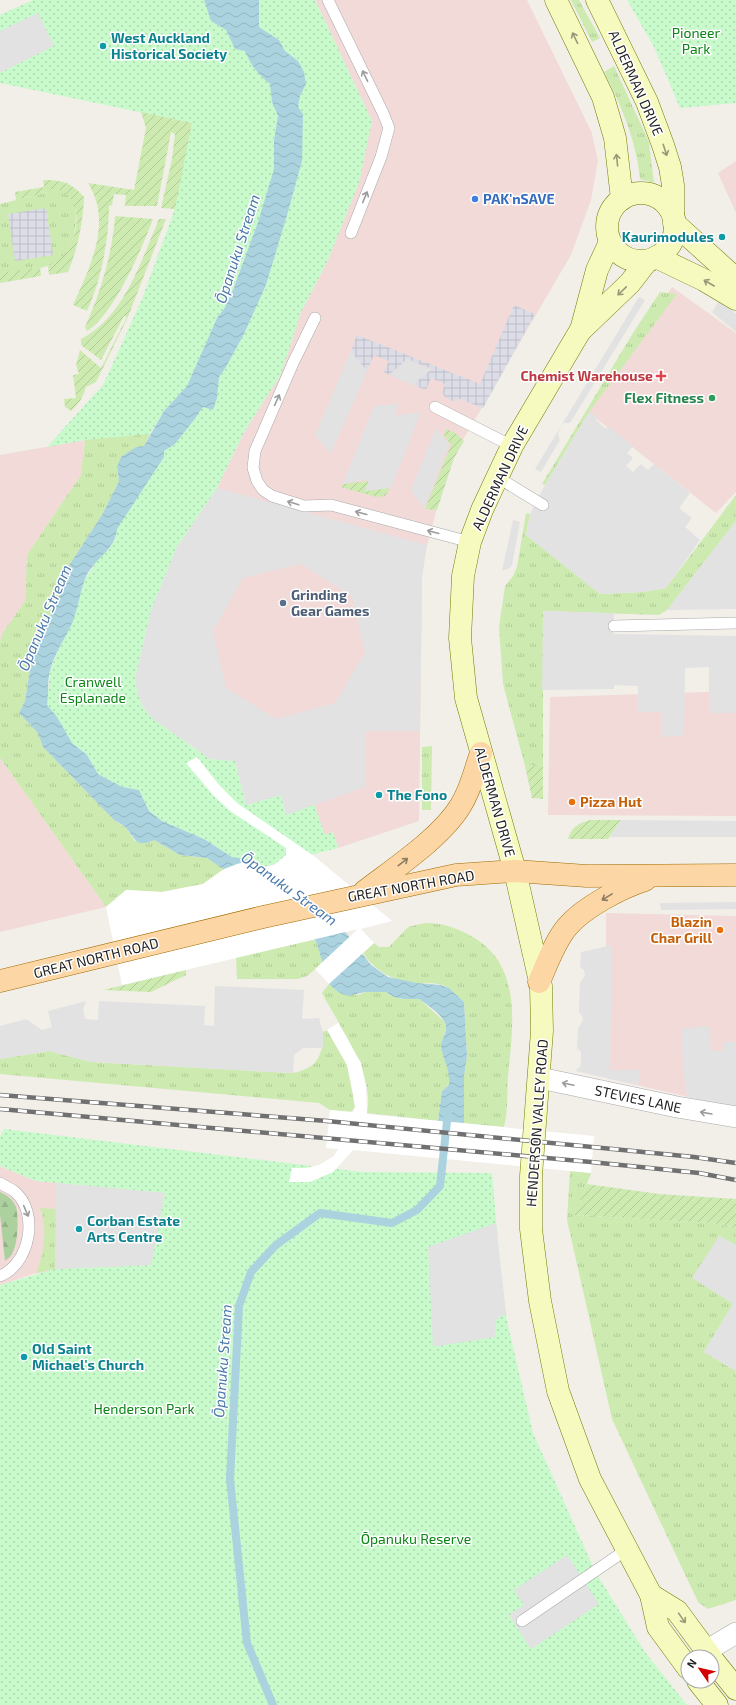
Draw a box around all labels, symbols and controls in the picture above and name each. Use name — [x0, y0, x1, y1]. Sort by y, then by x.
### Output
park label: Pioneer Park — [672, 24, 721, 57]
street label: ALDERMAN DRIVE — [606, 27, 667, 138]
place label: West Auckland Historical Society — [111, 29, 227, 62]
one-way arrow — [571, 33, 578, 45]
marker: West Auckland Historical Society — [98, 41, 108, 51]
one-way arrow — [361, 70, 368, 82]
one-way arrow — [661, 144, 669, 156]
one-way arrow — [613, 154, 621, 167]
place label: PAK'nSAVE — [483, 190, 554, 207]
one-way arrow — [362, 191, 370, 203]
water label: Ōpanuku Stream — [211, 192, 263, 305]
marker: PAK'nSAVE — [470, 194, 480, 204]
place label: Kaurimodules — [622, 228, 714, 245]
marker: Kaurimodules — [717, 232, 727, 242]
one-way arrow — [703, 278, 715, 286]
one-way arrow — [617, 286, 627, 295]
place label: Chemist Warehouse — [521, 367, 653, 384]
marker: Chemist Warehouse — [656, 371, 666, 381]
place label: Flex Fitness — [624, 389, 704, 406]
marker: Flex Fitness — [707, 393, 717, 403]
one-way arrow — [273, 394, 281, 406]
street label: ALDERMAN DRIVE — [468, 423, 531, 533]
one-way arrow — [287, 499, 300, 506]
one-way arrow — [354, 509, 367, 516]
one-way arrow — [426, 528, 439, 535]
water label: Ōpanuku Stream — [14, 562, 75, 673]
place label: Grinding Gear Games — [291, 586, 369, 619]
marker: Grinding Gear Games — [278, 598, 288, 608]
park label: Cranwell Esplanade — [60, 673, 126, 706]
street label: ALDERMAN DRIVE — [472, 745, 519, 859]
place label: The Fono — [387, 786, 447, 803]
marker: The Fono — [374, 790, 384, 800]
place label: Pizza Hut — [580, 793, 642, 810]
marker: Pizza Hut — [567, 797, 577, 807]
water label: Ōpanuku Stream — [238, 848, 341, 929]
one-way arrow — [397, 857, 408, 866]
street label: GREAT NORTH ROAD — [346, 866, 476, 905]
one-way arrow — [601, 894, 613, 902]
place label: Blazin Char Grill — [651, 913, 712, 946]
marker: Blazin Char Grill — [715, 925, 725, 935]
street label: GREAT NORTH ROAD — [32, 934, 160, 981]
street label: HENDERSON VALLEY ROAD — [522, 1038, 551, 1208]
one-way arrow — [561, 1080, 574, 1088]
street label: STEVIES LANE — [593, 1081, 683, 1116]
one-way arrow — [700, 1109, 713, 1117]
one-way arrow — [22, 1204, 30, 1216]
place label: Corban Estate Arts Centre — [87, 1212, 180, 1245]
marker: Corban Estate Arts Centre — [74, 1224, 84, 1234]
water label: Ōpanuku Stream — [209, 1304, 235, 1418]
place label: Old Saint Michael's Church — [32, 1340, 144, 1373]
marker: Old Saint Michael's Church — [19, 1352, 29, 1362]
park label: Henderson Park — [93, 1400, 195, 1417]
park label: Ōpanuku Reserve — [361, 1530, 471, 1547]
one-way arrow — [678, 1612, 686, 1623]
north arrow — [680, 1649, 720, 1689]
text: N — [684, 1656, 699, 1670]

